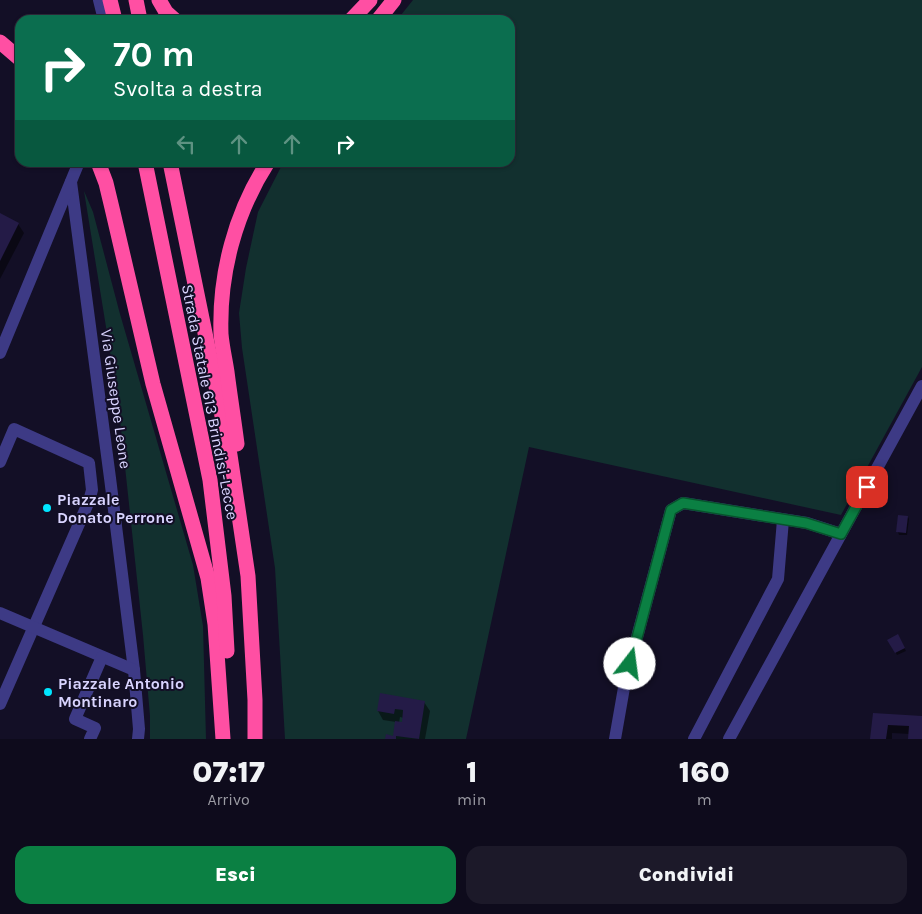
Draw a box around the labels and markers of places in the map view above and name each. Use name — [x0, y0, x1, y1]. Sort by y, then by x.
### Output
pin — [846, 466, 888, 508]
place label: Piazzale Donato Perrone — [57, 490, 174, 527]
marker: Piazzale Donato Perrone — [41, 502, 53, 514]
place label: Piazzale Antonio Montinaro — [58, 674, 184, 711]
marker: Piazzale Antonio Montinaro — [42, 686, 54, 698]

